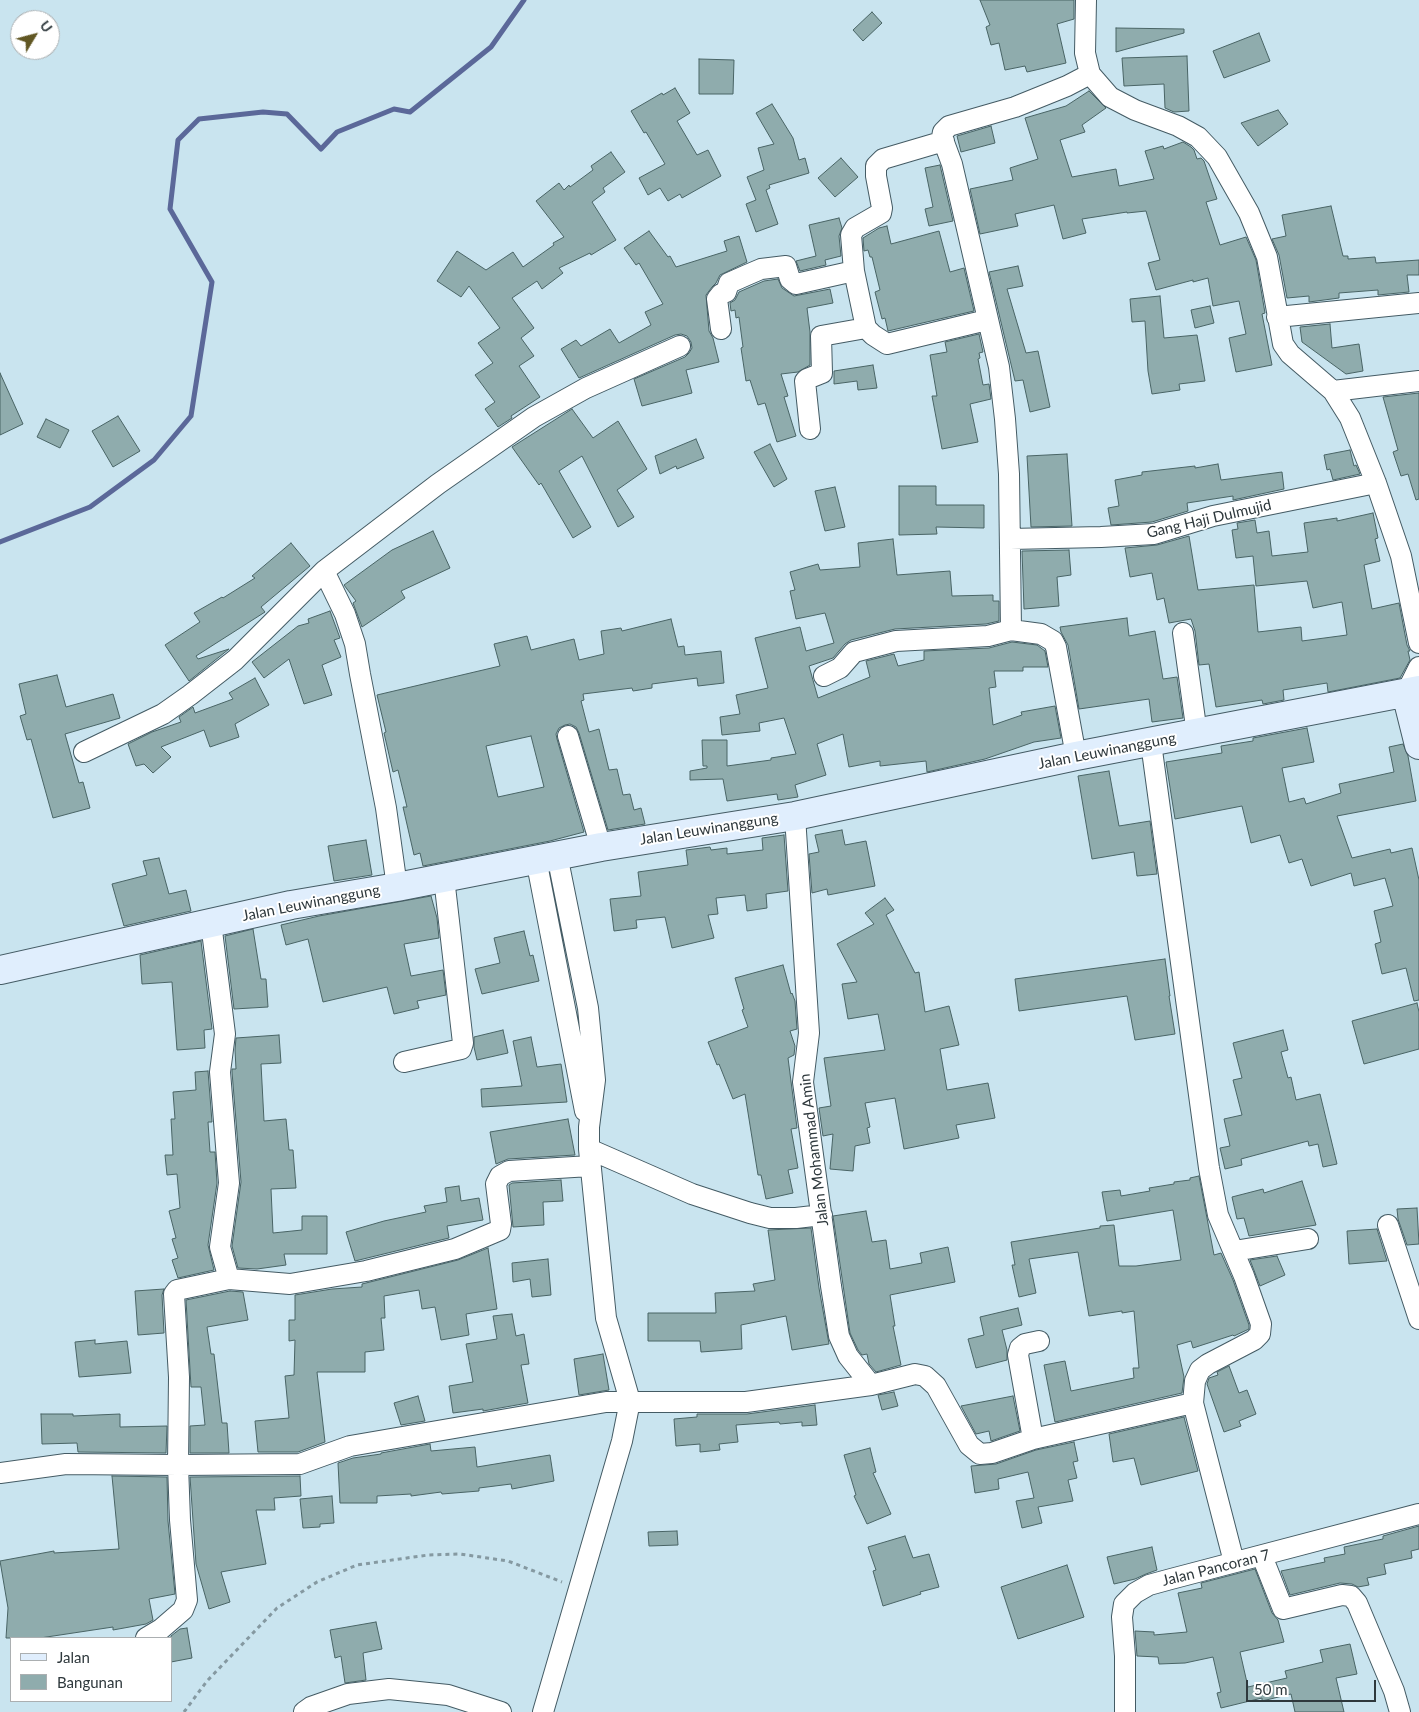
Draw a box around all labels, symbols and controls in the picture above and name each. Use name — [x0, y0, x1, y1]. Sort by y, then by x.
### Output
north arrow — [10, 10, 60, 60]
text: U — [37, 17, 56, 36]
street label: Gang Haji Dulmujid — [1145, 496, 1273, 542]
street label: Jalan Leuwinanggung — [1037, 729, 1177, 773]
street label: Jalan Leuwinanggung — [639, 809, 779, 849]
street label: Jalan Leuwinanggung — [241, 881, 381, 925]
street label: Jalan Mohammad Amin — [796, 1073, 832, 1227]
street label: Jalan Pancoran 7 — [1160, 1546, 1272, 1590]
legend — [10, 1637, 172, 1702]
text: Jalan — [57, 1648, 90, 1666]
scale bar — [1249, 1670, 1379, 1702]
text: Bangunan — [57, 1673, 123, 1691]
text: 50 m — [1254, 1680, 1288, 1698]

